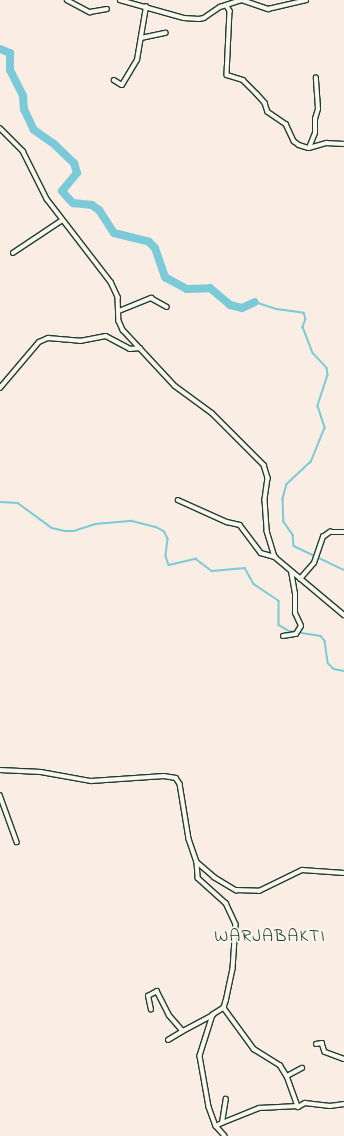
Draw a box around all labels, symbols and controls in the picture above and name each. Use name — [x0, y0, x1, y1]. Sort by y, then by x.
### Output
district label: WARJABAKTI — [214, 926, 326, 948]

